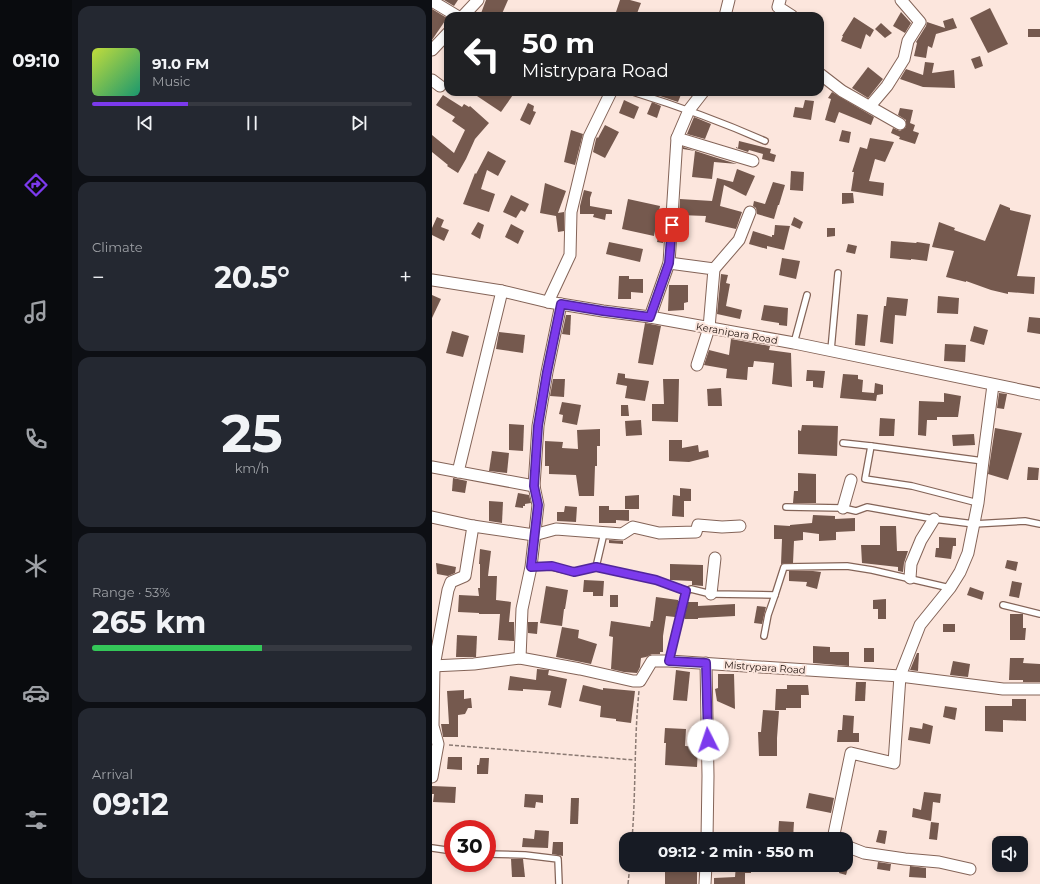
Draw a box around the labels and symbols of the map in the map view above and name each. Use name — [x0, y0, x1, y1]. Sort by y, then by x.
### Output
pin — [655, 208, 689, 242]
street label: Keranipara Road — [695, 320, 779, 347]
street label: Mistrypara Road — [724, 658, 806, 677]
position arrow — [687, 719, 729, 761]
speed limit sign: 30 — [444, 820, 496, 872]

